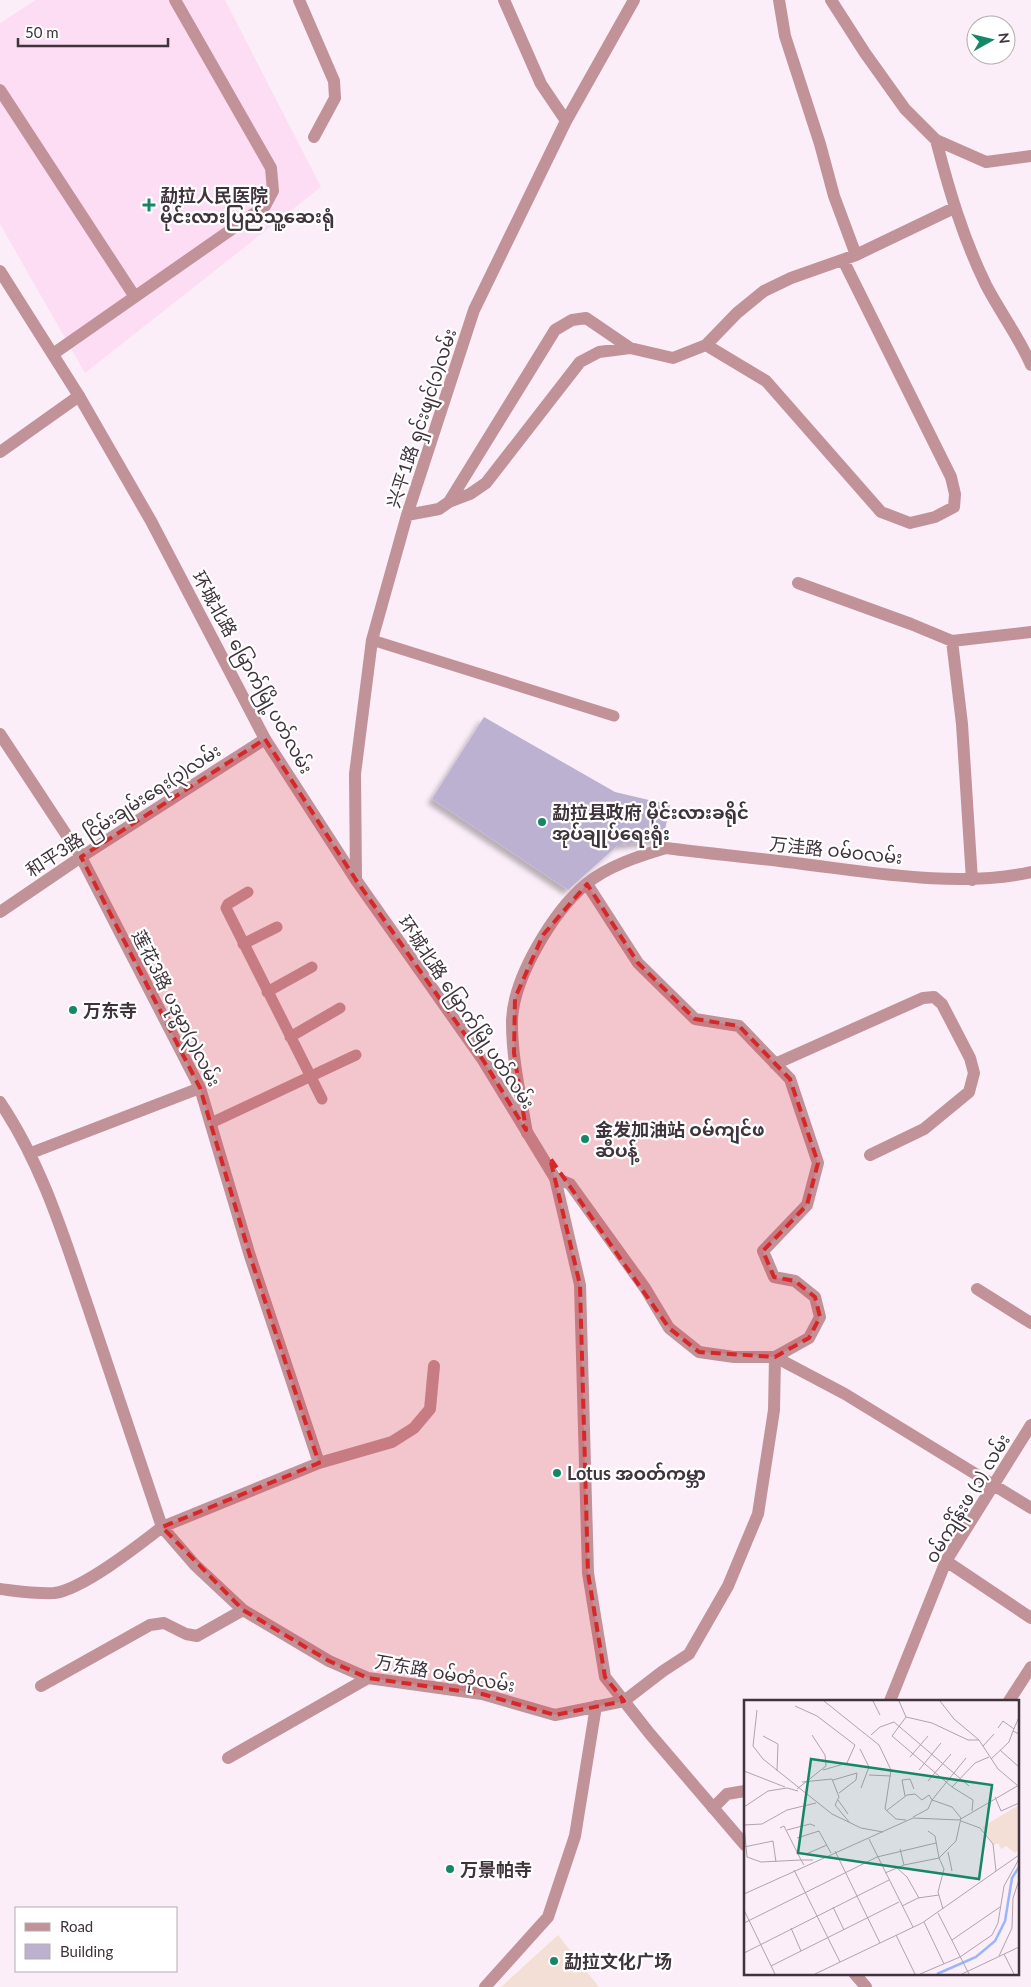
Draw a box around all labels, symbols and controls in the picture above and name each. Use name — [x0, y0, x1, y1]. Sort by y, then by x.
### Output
scale bar — [18, 15, 168, 47]
north arrow — [966, 15, 1016, 65]
text: 50 m — [25, 23, 59, 41]
text: N — [995, 32, 1014, 45]
place label: 勐拉人民医院 မိုင်းလားပြည်သူ့ဆေးရုံ — [160, 184, 335, 231]
marker: 勐拉人民医院 မိုင်းလားပြည်သူ့ဆေးရုံ — [142, 198, 156, 212]
street label: 兴平1路 ရှင်းဖျင်(၁)လမ်း — [381, 325, 465, 512]
street label: 环城北路 မြောက်မြို့ပတ်လမ်း — [184, 566, 320, 780]
street label: 和平3路 ငြိမ်းချမ်းရေး(၃)လမ်း — [20, 737, 227, 885]
place label: 勐拉县政府 မိုင်းလားခရိုင် အုပ်ချုပ်ရေးရုံး — [552, 801, 749, 849]
marker: 勐拉县政府 မိုင်းလားခရိုင် အုပ်ချုပ်ရေးရုံး — [536, 816, 548, 828]
street label: 万洼路 ဝမ်ဝလမ်း — [768, 831, 904, 868]
street label: 环城北路 မြောက်မြို့ပတ်လမ်း — [390, 910, 542, 1116]
street label: 莲花3路 ပဒုမ္မာ(၃)လမ်း — [123, 926, 227, 1092]
place label: 万东寺 — [83, 999, 137, 1021]
marker: 万东寺 — [67, 1004, 79, 1016]
place label: 金发加油站 ဝမ်ကျင်ဖ ဆီပန့် — [595, 1118, 765, 1165]
marker: 金发加油站 ဝမ်ကျင်ဖ ဆီပန့် — [579, 1133, 591, 1145]
street label: ဝမ်ကျိန်းဖ (၁) လမ်း — [918, 1429, 1018, 1569]
place label: Lotus အဝတ်ကမ္ဘာ — [567, 1462, 706, 1488]
marker: Lotus အဝတ်ကမ္ဘာ — [551, 1467, 563, 1479]
street label: 万东路 ဝမ်တုံလမ်း — [372, 1649, 517, 1701]
inset map — [744, 1700, 1018, 1974]
place label: 万景帕寺 — [460, 1858, 532, 1880]
marker: 万景帕寺 — [444, 1863, 456, 1875]
legend — [15, 1907, 178, 1972]
text: Road — [60, 1917, 93, 1935]
text: Building — [60, 1942, 113, 1960]
place label: 勐拉文化广场 — [564, 1950, 672, 1972]
marker: 勐拉文化广场 — [548, 1955, 560, 1967]

